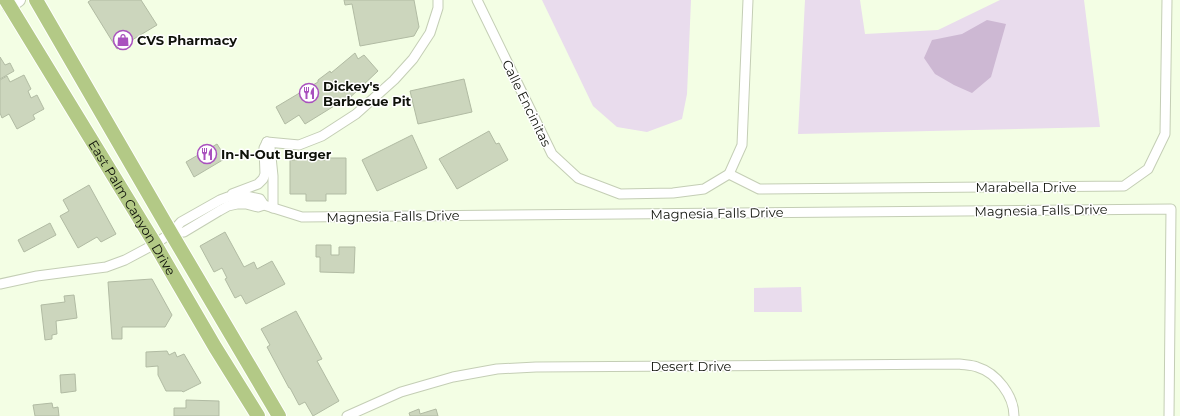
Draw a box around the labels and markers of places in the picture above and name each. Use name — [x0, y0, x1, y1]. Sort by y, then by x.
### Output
shop icon: CVS Pharmacy — [112, 29, 134, 51]
place label: CVS Pharmacy — [137, 32, 237, 48]
place label: Dickey's Barbecue Pit — [323, 78, 412, 109]
restaurant icon: Dickey's Barbecue Pit — [298, 82, 320, 104]
restaurant icon: In-N-Out Burger — [196, 143, 218, 165]
place label: In-N-Out Burger — [221, 146, 332, 162]

